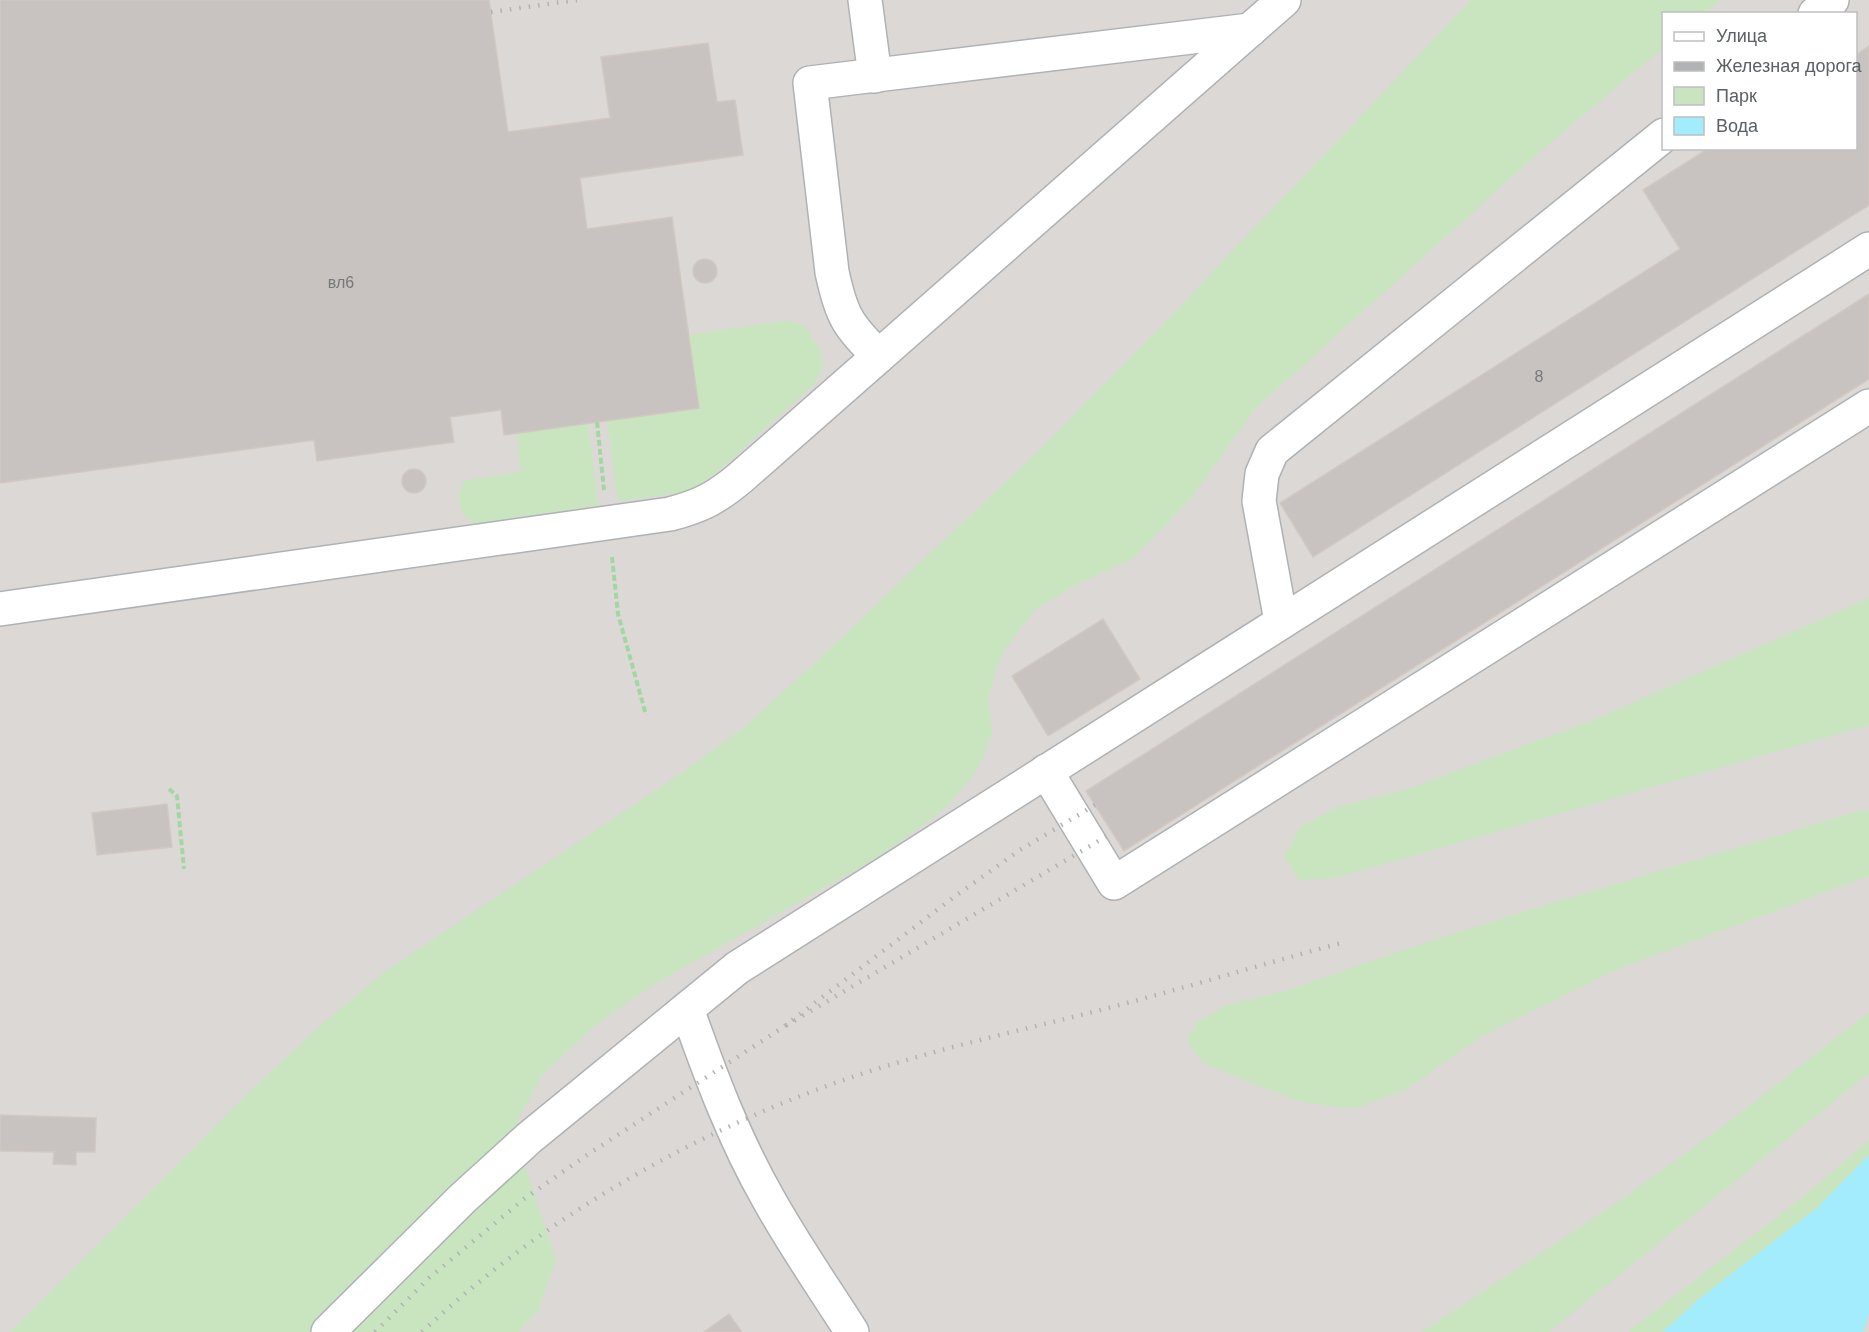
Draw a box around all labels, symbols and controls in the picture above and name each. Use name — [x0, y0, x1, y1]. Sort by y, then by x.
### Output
legend — [1662, 12, 1857, 150]
text: Улица — [1716, 26, 1768, 46]
text: Железная дорога — [1716, 56, 1863, 76]
text: Парк — [1716, 86, 1757, 106]
text: Вода — [1716, 116, 1759, 136]
house number: вл6 — [328, 274, 354, 291]
house number: 8 — [1535, 368, 1544, 385]

